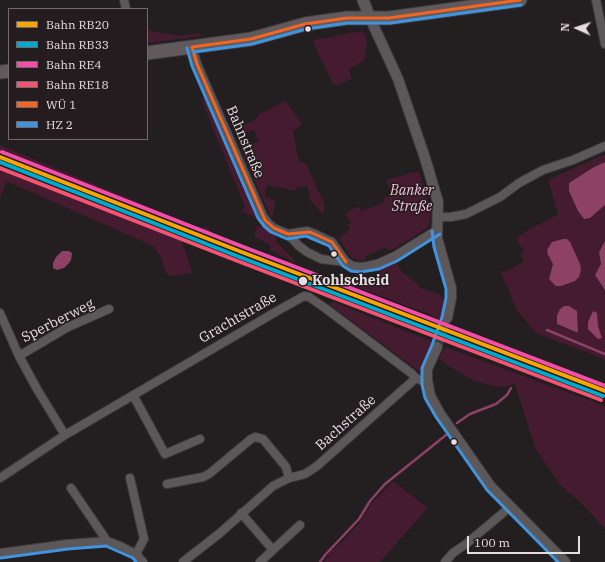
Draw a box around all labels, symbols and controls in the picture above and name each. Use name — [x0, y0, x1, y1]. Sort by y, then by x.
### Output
legend — [8, 8, 148, 140]
north arrow — [557, 8, 597, 48]
text: Bahn RB20 — [46, 17, 109, 32]
text: N — [558, 23, 572, 32]
unlabelled marker — [303, 24, 313, 34]
text: Bahn RB33 — [46, 37, 109, 52]
text: Bahn RE4 — [46, 57, 102, 72]
text: Bahn RE18 — [46, 77, 109, 92]
text: WÜ 1 — [46, 97, 76, 112]
street label: Bahnstraße — [222, 103, 268, 181]
text: HZ 2 — [46, 117, 73, 132]
park label: Banker Straße — [390, 183, 434, 216]
unlabelled marker — [329, 249, 339, 259]
place label: Kohlscheid — [312, 273, 389, 289]
marker: Kohlscheid — [297, 275, 309, 287]
street label: Grachtstraße — [196, 289, 280, 347]
street label: Sperberweg — [19, 296, 97, 346]
street label: Bachstraße — [313, 392, 379, 454]
unlabelled marker — [449, 437, 459, 447]
scale bar — [469, 528, 582, 554]
text: 100 m — [474, 535, 510, 550]

